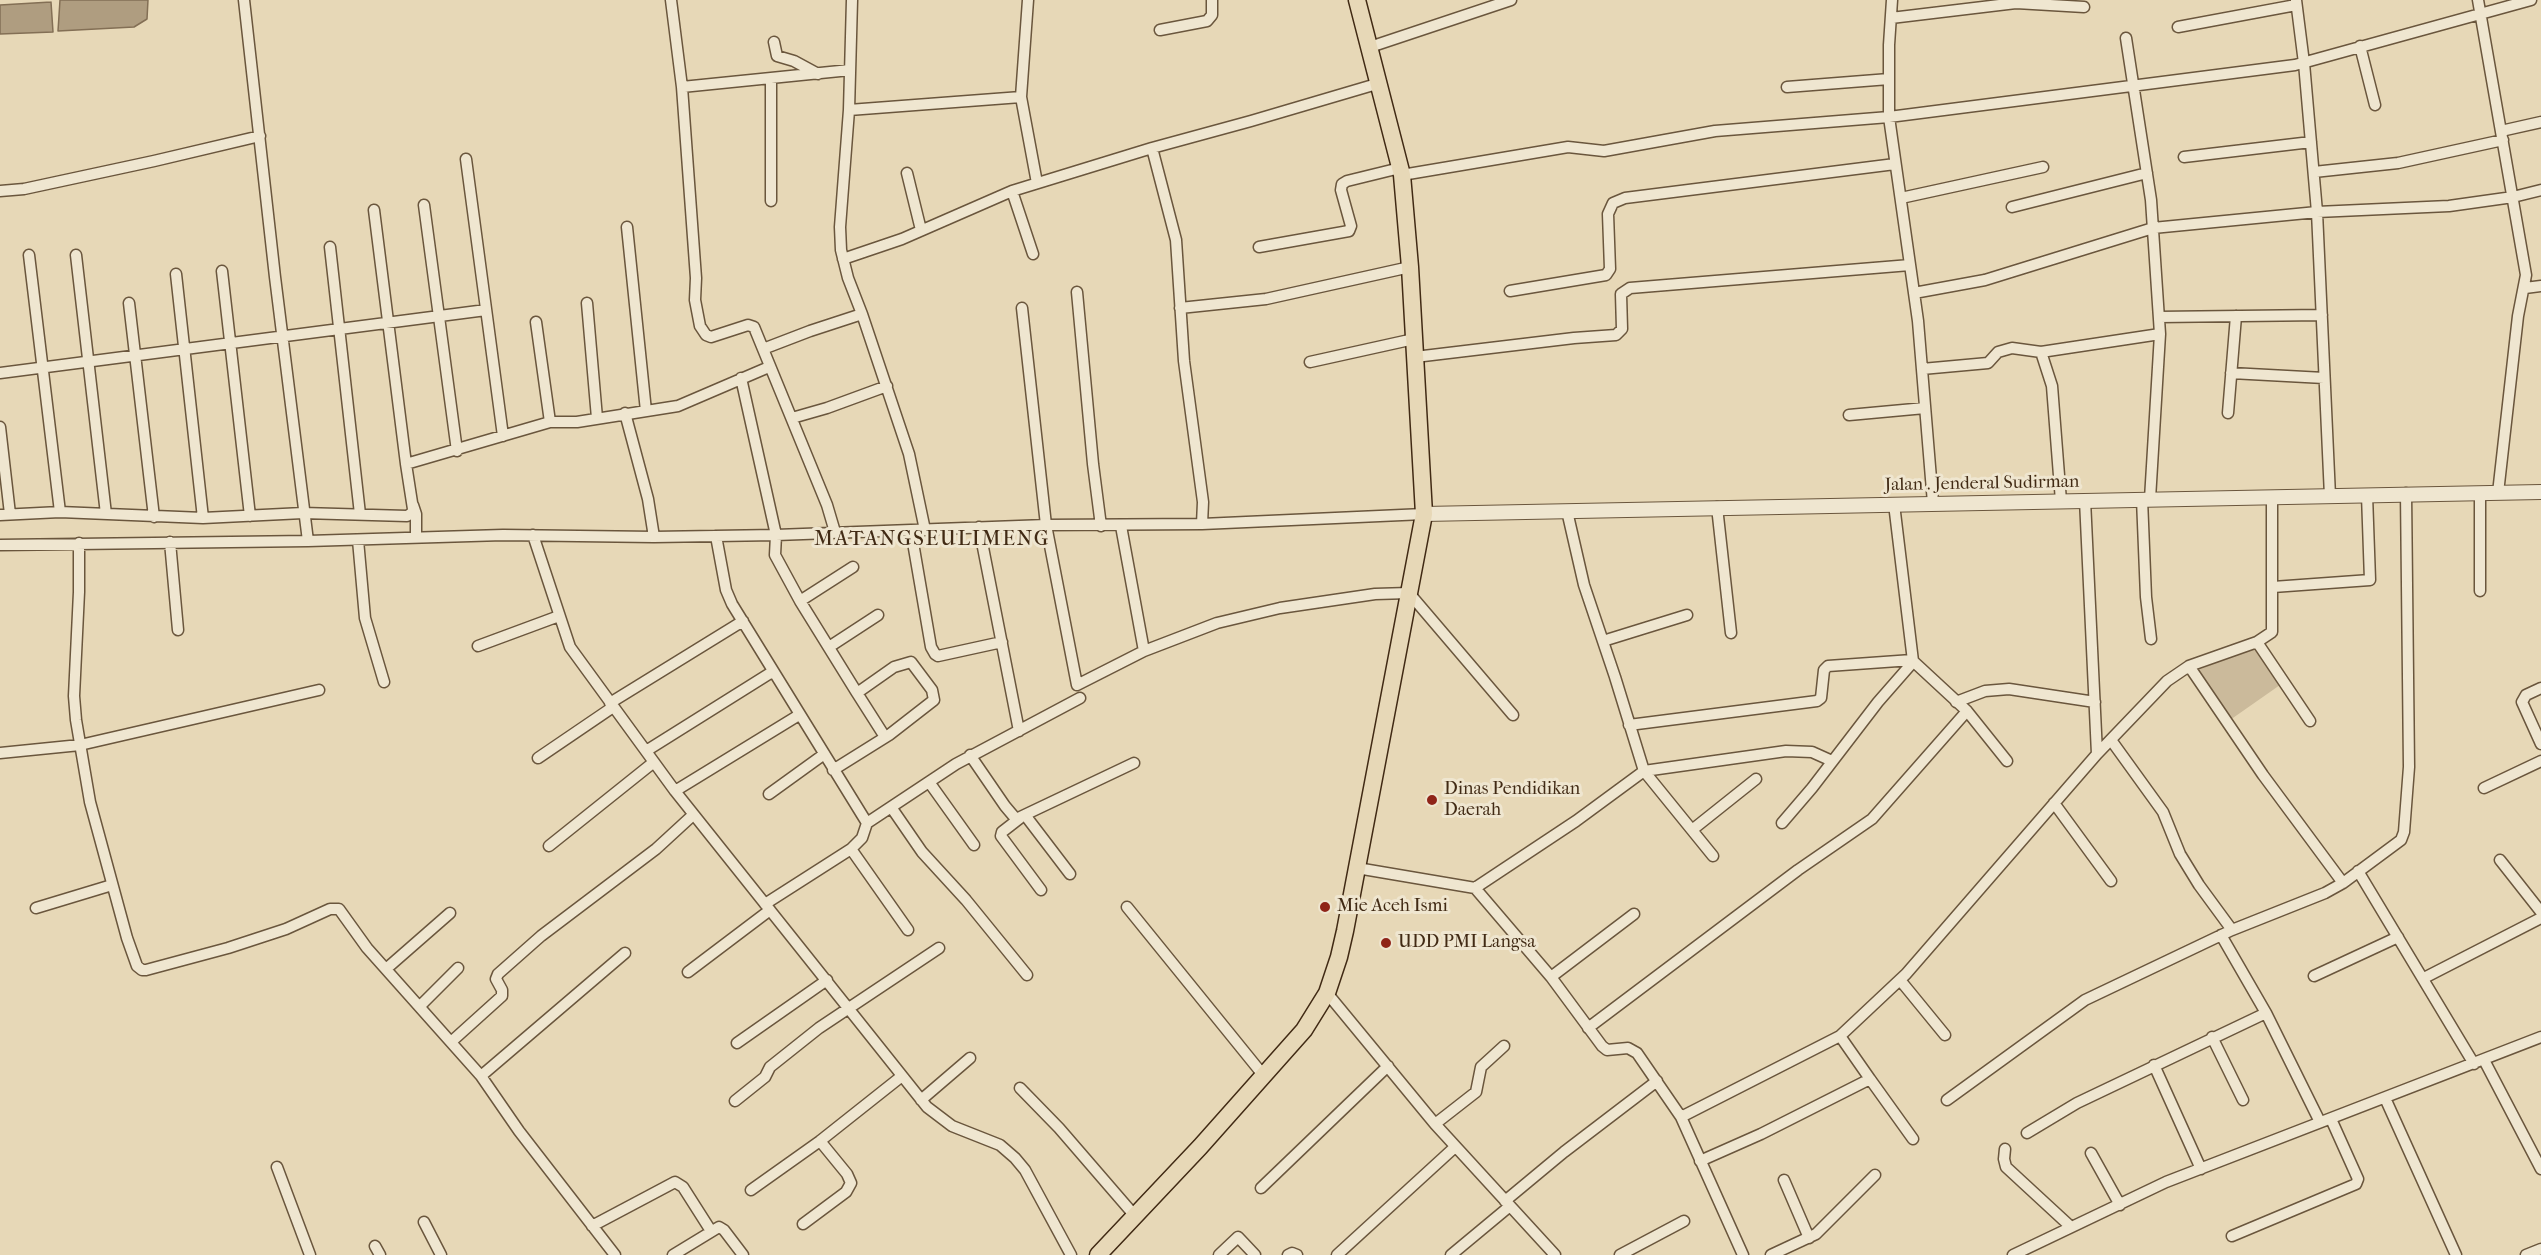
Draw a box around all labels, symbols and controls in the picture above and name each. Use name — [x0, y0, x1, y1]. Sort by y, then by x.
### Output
street label: Jalan . Jenderal Sudirman — [1884, 472, 2080, 496]
district label: MATANGSEULIMENG — [814, 527, 1050, 553]
place label: Dinas Pendidikan Daerah — [1444, 779, 1580, 822]
marker: Dinas Pendidikan Daerah — [1425, 793, 1439, 807]
place label: Mie Aceh Ismi — [1337, 896, 1448, 918]
marker: Mie Aceh Ismi — [1318, 900, 1332, 914]
place label: UDD PMI Langsa — [1398, 932, 1535, 954]
marker: UDD PMI Langsa — [1379, 936, 1393, 950]

